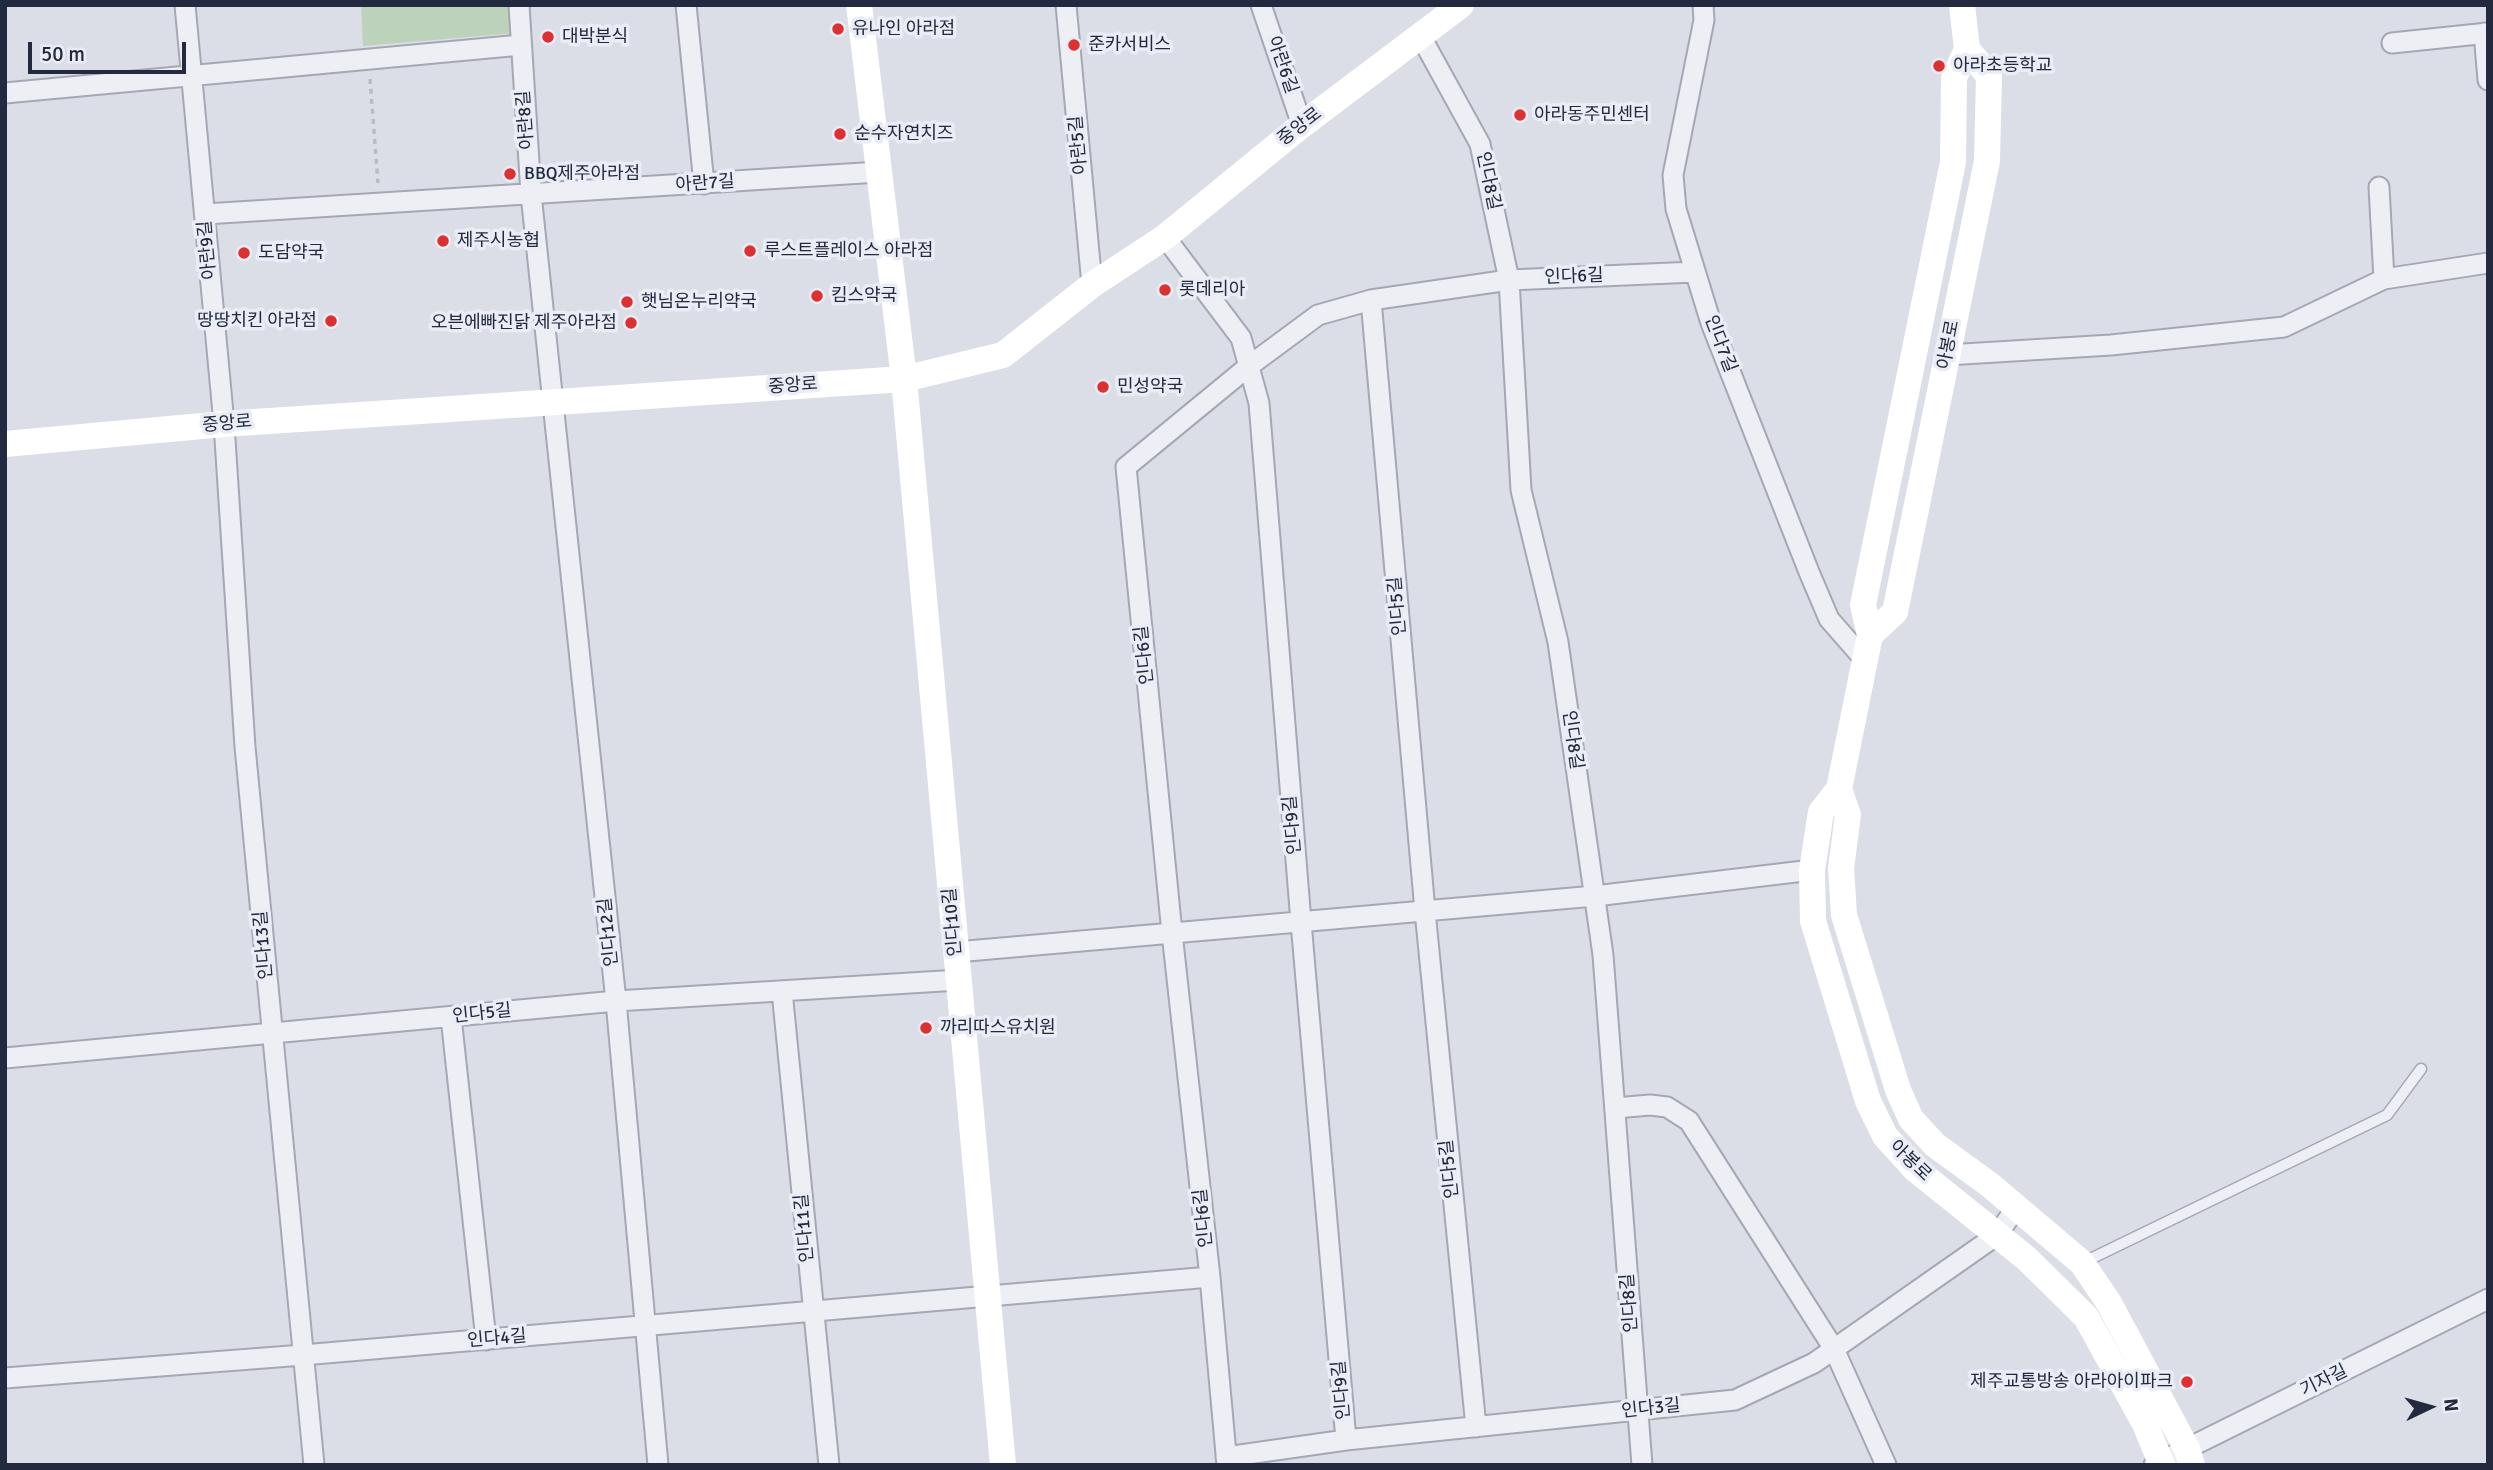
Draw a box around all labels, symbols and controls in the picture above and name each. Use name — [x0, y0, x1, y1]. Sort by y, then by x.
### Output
place label: 유나인 아라점 — [852, 18, 955, 40]
marker: 유나인 아라점 — [830, 21, 846, 37]
place label: 대박분식 — [562, 26, 628, 48]
scale bar — [32, 28, 189, 72]
marker: 대박분식 — [540, 29, 556, 45]
street label: 아란6길 — [1262, 33, 1302, 97]
place label: 준카서비스 — [1088, 34, 1171, 56]
marker: 준카서비스 — [1066, 37, 1082, 53]
text: 50 m — [41, 41, 85, 67]
place label: 아라초등학교 — [1953, 55, 2052, 77]
marker: 아라초등학교 — [1931, 58, 1947, 74]
street label: 아란8길 — [513, 90, 539, 150]
street label: 중앙로 — [1274, 103, 1326, 151]
place label: 아라동주민센터 — [1534, 104, 1650, 126]
marker: 아라동주민센터 — [1512, 107, 1528, 123]
street label: 아란5길 — [1066, 114, 1092, 176]
place label: 순수자연치즈 — [854, 123, 953, 145]
marker: 순수자연치즈 — [832, 126, 848, 142]
street label: 인다8길 — [1471, 150, 1505, 212]
place label: BBQ제주아라점 — [524, 163, 640, 185]
marker: BBQ제주아라점 — [502, 166, 518, 182]
street label: 아란7길 — [675, 171, 735, 197]
street label: 아란9길 — [195, 219, 221, 281]
place label: 제주시농협 — [457, 230, 540, 252]
marker: 제주시농협 — [435, 233, 451, 249]
place label: 루스트플레이스 아라점 — [764, 240, 934, 262]
place label: 도담약국 — [258, 242, 324, 264]
marker: 루스트플레이스 아라점 — [742, 243, 758, 259]
marker: 도담약국 — [236, 245, 252, 261]
street label: 인다6길 — [1544, 265, 1604, 289]
place label: 롯데리아 — [1179, 279, 1245, 301]
marker: 롯데리아 — [1157, 282, 1173, 298]
place label: 킴스약국 — [831, 285, 897, 307]
marker: 킴스약국 — [809, 288, 825, 304]
place label: 햇님온누리약국 — [641, 291, 757, 313]
marker: 햇님온누리약국 — [619, 294, 635, 310]
place label: 땅땅치킨 아라점 — [197, 310, 317, 332]
place label: 오븐에빠진닭 제주아라점 — [431, 312, 617, 334]
street label: 인다7길 — [1699, 312, 1741, 376]
marker: 땅땅치킨 아라점 — [323, 313, 339, 329]
marker: 오븐에빠진닭 제주아라점 — [623, 315, 639, 331]
street label: 아봉로 — [1934, 319, 1964, 371]
street label: 중앙로 — [767, 373, 819, 399]
place label: 민성약국 — [1117, 376, 1183, 398]
marker: 민성약국 — [1095, 379, 1111, 395]
street label: 중앙로 — [201, 411, 253, 437]
street label: 인다5길 — [1385, 575, 1411, 637]
street label: 인다6길 — [1131, 624, 1159, 686]
street label: 인다8길 — [1557, 709, 1587, 771]
street label: 인다9길 — [1280, 794, 1306, 856]
street label: 인다10길 — [939, 887, 967, 957]
street label: 인다12길 — [595, 897, 623, 967]
street label: 인다13길 — [250, 910, 278, 980]
street label: 인다5길 — [451, 1000, 513, 1028]
place label: 까리따스유치원 — [940, 1017, 1056, 1039]
marker: 까리따스유치원 — [918, 1020, 934, 1036]
street label: 아봉로 — [1885, 1136, 1935, 1186]
street label: 인다5길 — [1436, 1138, 1464, 1200]
street label: 인다6길 — [1190, 1187, 1218, 1249]
street label: 인다11길 — [791, 1193, 819, 1263]
street label: 인다8길 — [1617, 1273, 1643, 1333]
street label: 인다4길 — [466, 1326, 528, 1352]
street label: 인다9길 — [1329, 1359, 1355, 1421]
street label: 기자길 — [2297, 1360, 2351, 1402]
place label: 제주교통방송 아라아이파크 — [1970, 1371, 2173, 1393]
north arrow — [2395, 1372, 2465, 1442]
marker: 제주교통방송 아라아이파크 — [2179, 1374, 2195, 1390]
street label: 인다3길 — [1620, 1395, 1682, 1423]
text: N — [2438, 1398, 2463, 1413]

